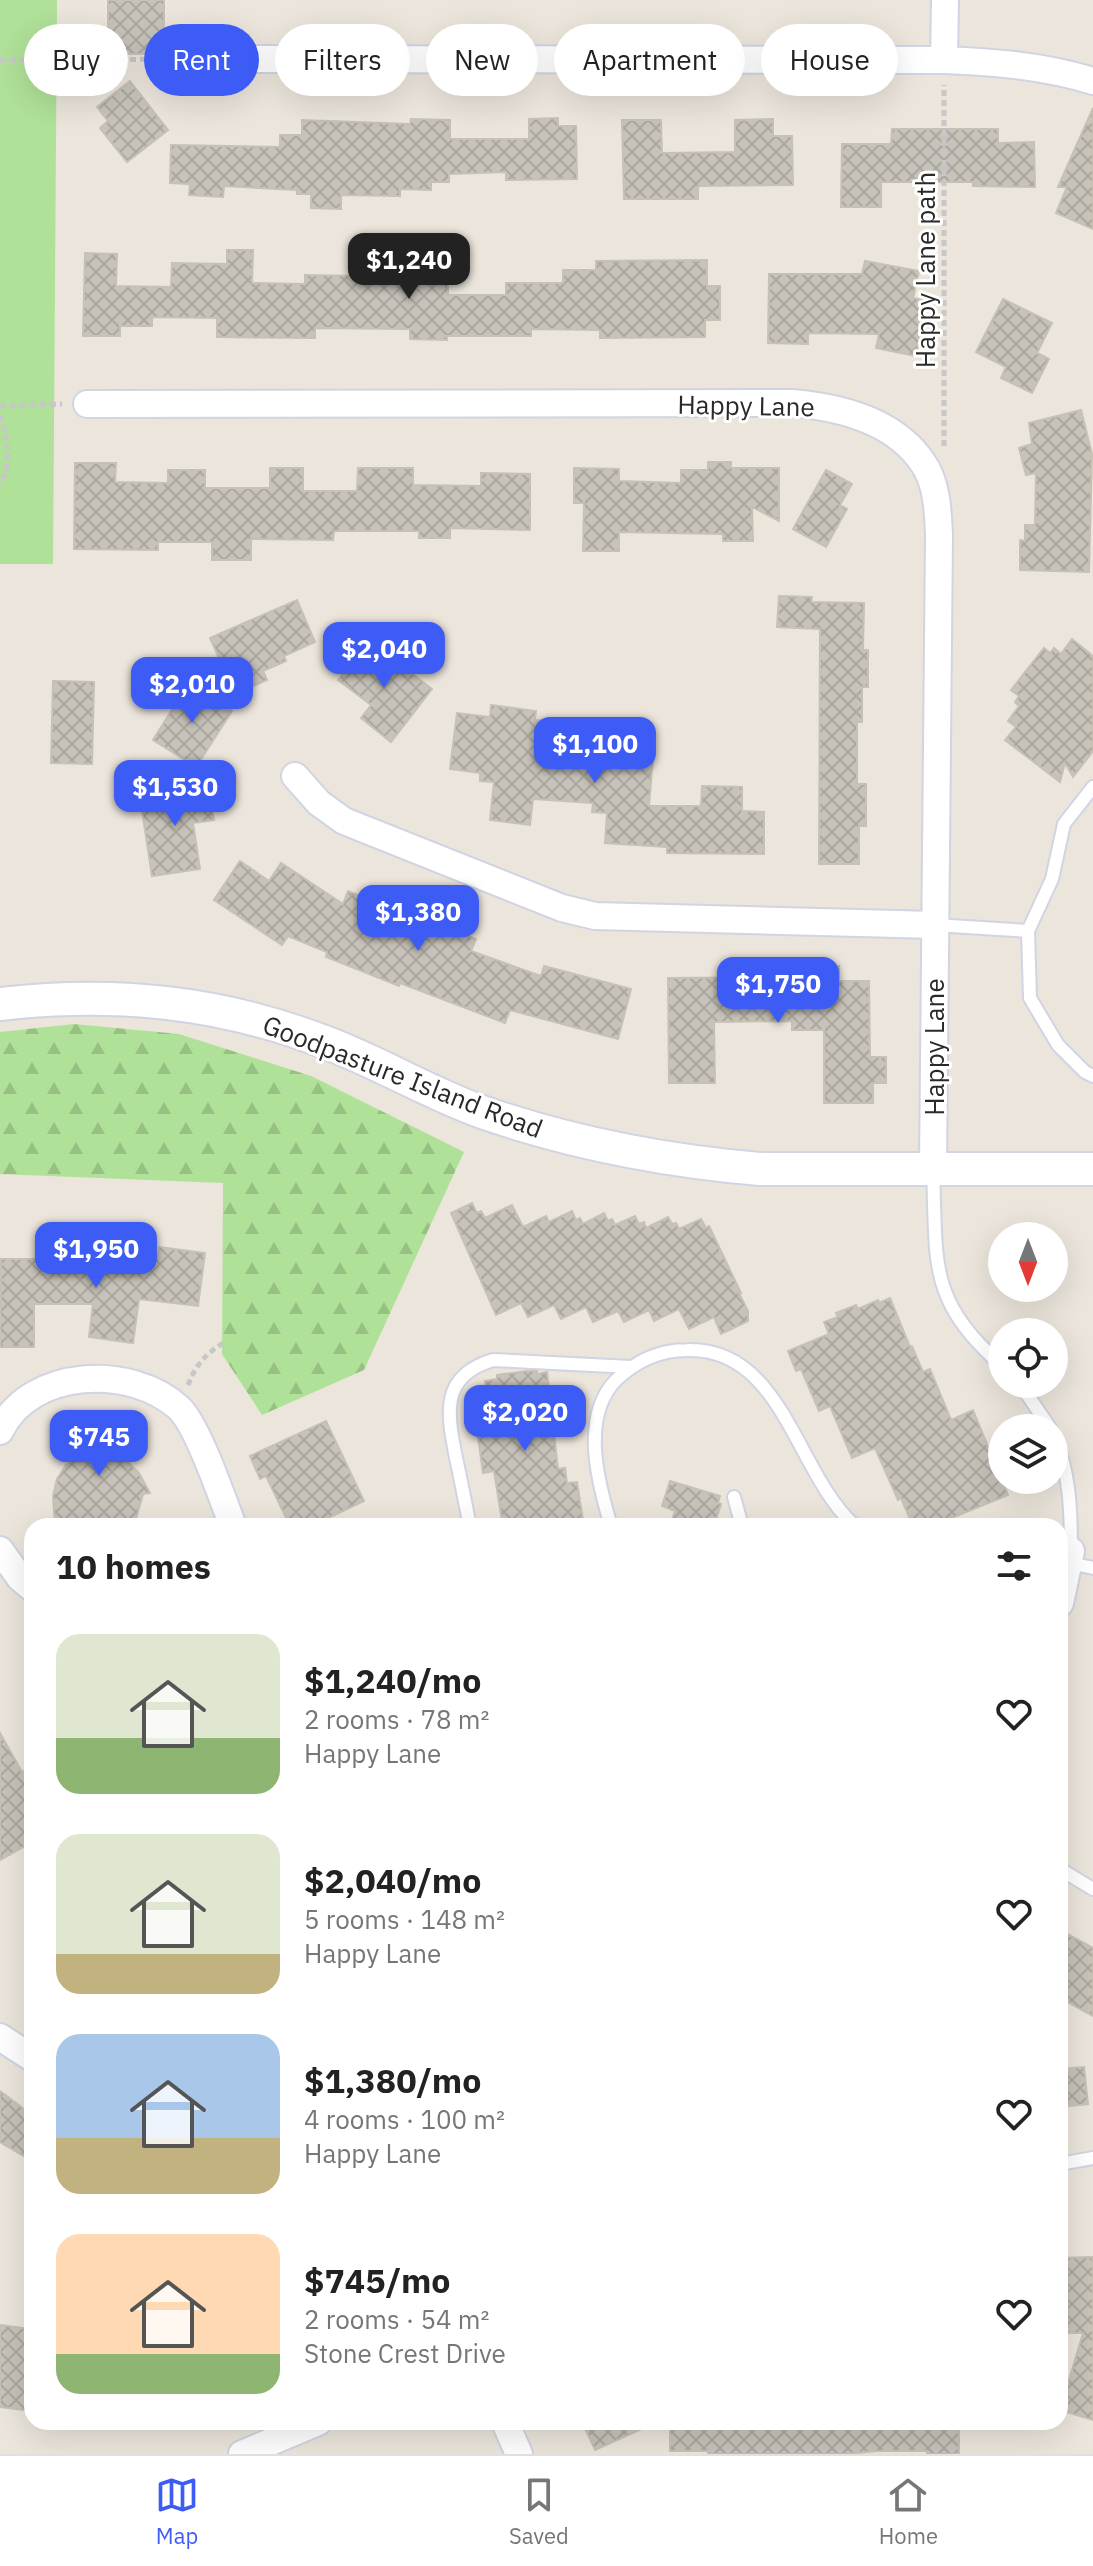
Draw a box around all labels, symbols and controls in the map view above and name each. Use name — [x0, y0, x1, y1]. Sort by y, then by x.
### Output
chip: Buy — [24, 24, 128, 96]
chip: Rent — [144, 24, 259, 96]
chip: Filters — [275, 24, 410, 96]
chip: New — [426, 24, 538, 96]
chip: Apartment — [554, 24, 745, 96]
chip: House — [761, 24, 898, 96]
street label: Happy Lane path — [908, 172, 942, 368]
pin: $1,240 — [344, 233, 474, 301]
text: $1,240 — [366, 242, 452, 276]
street label: Happy Lane — [677, 387, 815, 423]
pin: $2,040 — [319, 622, 449, 690]
text: $2,040 — [341, 631, 427, 665]
pin: $2,010 — [127, 657, 257, 725]
text: $2,010 — [149, 666, 235, 700]
pin: $1,100 — [530, 717, 660, 785]
text: $1,100 — [552, 726, 638, 760]
pin: $1,530 — [110, 760, 240, 828]
text: $1,530 — [132, 769, 218, 803]
pin: $1,380 — [353, 885, 483, 953]
text: $1,380 — [375, 894, 461, 928]
pin: $1,750 — [713, 957, 843, 1025]
text: $1,750 — [735, 966, 821, 1000]
street label: Happy Lane — [917, 978, 951, 1116]
street label: Goodpasture Island Road — [258, 1007, 548, 1145]
pin: $1,950 — [31, 1222, 161, 1290]
north arrow — [988, 1222, 1068, 1302]
map controls — [988, 1222, 1068, 1494]
text: $1,950 — [53, 1231, 139, 1265]
button: locate — [988, 1318, 1068, 1398]
pin: $2,020 — [460, 1385, 590, 1453]
text: $2,020 — [482, 1394, 568, 1428]
pin: $745 — [52, 1410, 146, 1478]
button: layers — [988, 1414, 1068, 1494]
text: $745 — [68, 1419, 130, 1453]
text: 10 homes — [56, 1544, 211, 1588]
icon: filters — [992, 1544, 1036, 1588]
text: $1,240/mo — [304, 1658, 481, 1702]
icon: home — [120, 1666, 216, 1762]
icon: heart — [992, 1692, 1036, 1736]
text: 2 rooms · 78 m² — [304, 1702, 489, 1736]
text: Happy Lane — [304, 1736, 441, 1770]
text: $2,040/mo — [304, 1858, 481, 1902]
icon: home — [120, 1866, 216, 1962]
icon: heart — [992, 1892, 1036, 1936]
text: 5 rooms · 148 m² — [304, 1902, 505, 1936]
text: Happy Lane — [304, 1936, 441, 1970]
text: $1,380/mo — [304, 2058, 481, 2102]
icon: home — [120, 2066, 216, 2162]
icon: heart — [992, 2092, 1036, 2136]
text: 4 rooms · 100 m² — [304, 2102, 505, 2136]
text: Happy Lane — [304, 2136, 441, 2170]
text: $745/mo — [304, 2258, 451, 2302]
icon: home — [120, 2266, 216, 2362]
icon: heart — [992, 2292, 1036, 2336]
text: 2 rooms · 54 m² — [304, 2302, 489, 2336]
text: Stone Crest Drive — [304, 2336, 506, 2370]
tab: Map — [155, 2473, 199, 2550]
tab: Saved — [509, 2473, 569, 2550]
tab: Home — [879, 2473, 938, 2550]

